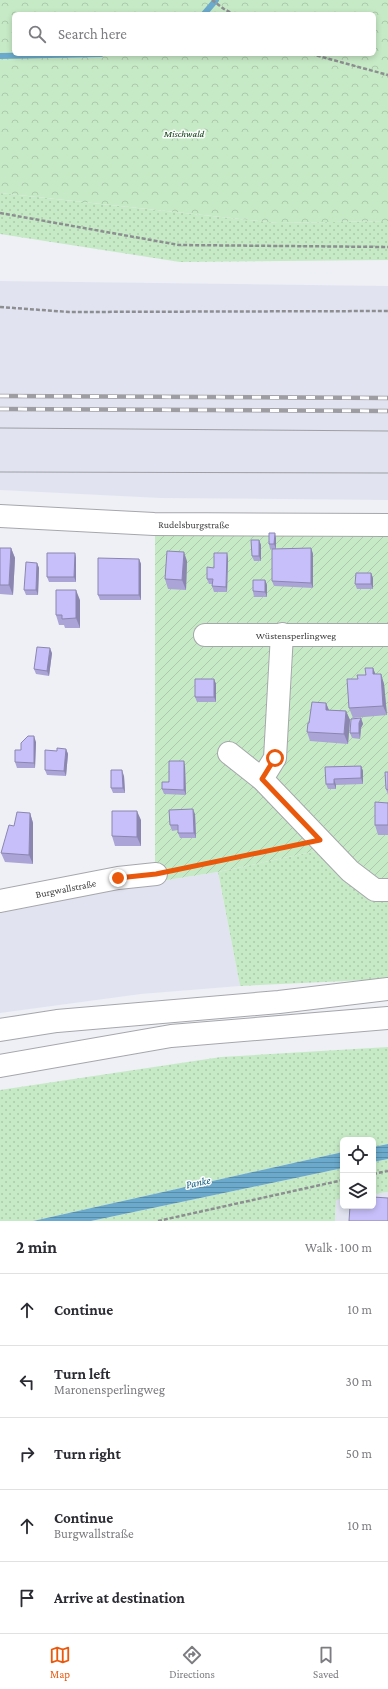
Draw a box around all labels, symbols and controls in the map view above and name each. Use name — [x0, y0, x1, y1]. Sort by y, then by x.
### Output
search box — [12, 12, 376, 56]
icon: search — [26, 23, 48, 45]
text: Search here — [58, 26, 127, 42]
park label: Mischwald — [163, 128, 205, 139]
street label: Rudelsburgstraße — [158, 519, 230, 530]
street label: Wüstensperlingweg — [256, 630, 336, 641]
route start — [266, 749, 284, 767]
route end — [109, 869, 127, 887]
street label: Burgwallstraße — [35, 877, 98, 900]
map controls — [340, 1137, 376, 1209]
button: locate — [340, 1137, 376, 1173]
water label: Panke — [185, 1173, 212, 1190]
button: layers — [340, 1173, 376, 1209]
text: 2 min — [16, 1238, 57, 1257]
text: Walk · 100 m — [305, 1240, 372, 1255]
icon: ahead — [16, 1299, 38, 1321]
text: Continue — [54, 1302, 113, 1318]
text: 10 m — [347, 1302, 372, 1317]
text: Turn left — [54, 1366, 110, 1382]
icon: left — [16, 1371, 38, 1393]
text: 30 m — [346, 1374, 372, 1389]
text: Maronensperlingweg — [54, 1382, 165, 1397]
icon: right — [16, 1443, 38, 1465]
text: Turn right — [54, 1446, 121, 1462]
text: 50 m — [346, 1446, 372, 1461]
text: Continue — [54, 1510, 113, 1526]
icon: ahead — [16, 1515, 38, 1537]
text: 10 m — [347, 1518, 372, 1533]
text: Burgwallstraße — [54, 1526, 134, 1541]
icon: arrive — [16, 1587, 38, 1609]
text: Arrive at destination — [54, 1590, 185, 1606]
tab: Map — [49, 1644, 71, 1680]
tab: Directions — [169, 1644, 215, 1680]
tab: Saved — [313, 1644, 339, 1680]

